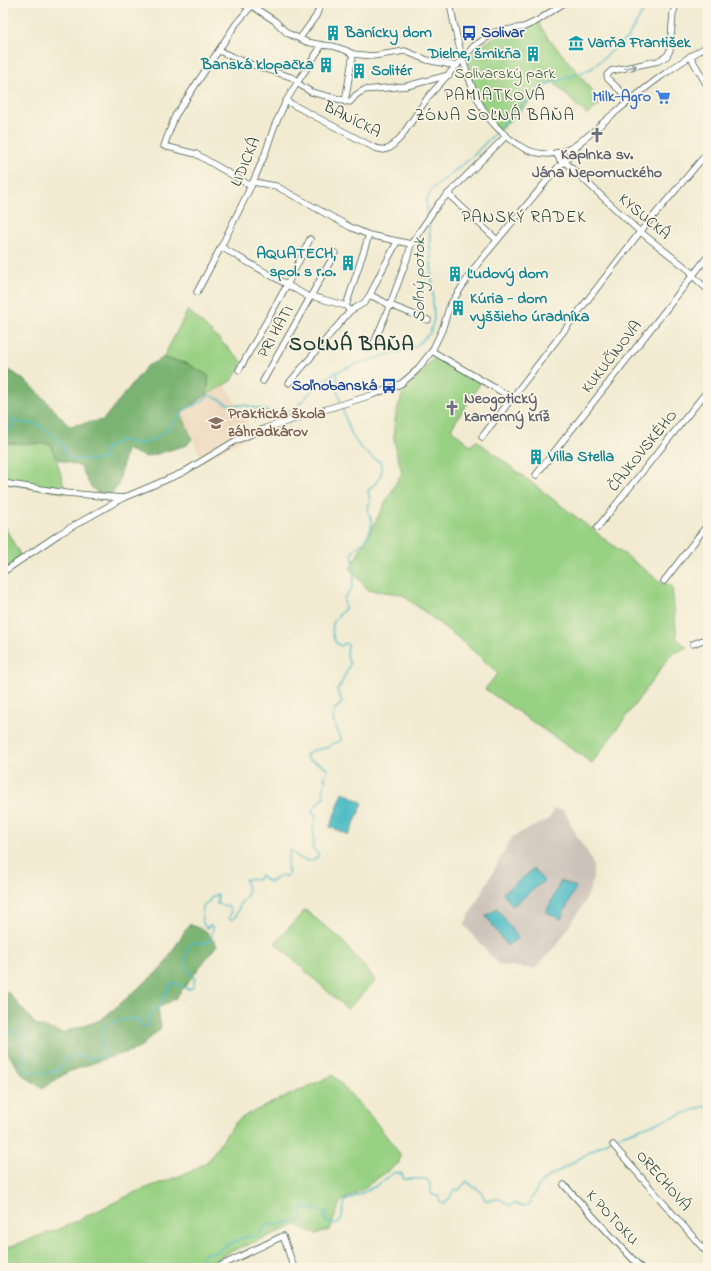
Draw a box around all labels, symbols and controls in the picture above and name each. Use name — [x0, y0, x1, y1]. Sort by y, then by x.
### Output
place label: Banícky dom — [344, 21, 432, 46]
place label: Solivar — [481, 21, 525, 45]
building icon: Banícky dom — [324, 24, 342, 42]
bus stop icon: Solivar — [460, 24, 478, 42]
place label: Varňa František — [587, 31, 692, 55]
museum icon: Varňa František — [567, 34, 585, 52]
place label: Dielne, šmikňa — [427, 42, 521, 66]
building icon: Dielne, šmikňa — [524, 45, 542, 63]
place label: Banská klopačka — [200, 53, 314, 77]
building icon: Banská klopačka — [317, 56, 335, 74]
place label: Solitér — [371, 59, 413, 83]
building icon: Solitér — [350, 62, 368, 80]
park label: Solivarský park — [455, 62, 556, 86]
one-way arrow — [624, 63, 637, 71]
district label: PAMIATKOVÁ ZÓNA SOĽNÁ BAŇA — [415, 83, 575, 128]
place label: Milk-Agro — [592, 85, 651, 110]
supermarket icon: Milk-Agro — [654, 88, 672, 106]
street label: BANÍCKA — [318, 95, 385, 145]
church icon: Kaplnka sv. Jána Nepomuckého — [588, 126, 606, 144]
street label: LIDICKÁ — [225, 133, 267, 190]
place label: Kaplnka sv. Jána Nepomuckého — [532, 143, 662, 185]
street label: KYSUCKÁ — [613, 188, 676, 246]
district label: PANSKÝ RADEK — [462, 205, 586, 230]
water label: Soľný potok — [407, 236, 433, 322]
place label: AQUATECH, spol. s r.o. — [256, 242, 337, 284]
building icon: AQUATECH, spol. s r.o. — [339, 254, 357, 272]
place label: Ľudový dom — [467, 262, 549, 287]
building icon: Ľudový dom — [446, 265, 464, 283]
place label: Kúria - dom vyššieho úradníka — [469, 287, 590, 330]
building icon: Kúria - dom vyššieho úradníka — [449, 299, 467, 317]
street label: PRI HATI — [252, 301, 300, 363]
street label: KUKUČÍNOVA — [576, 315, 648, 399]
district label: SOĽNÁ BAŇA — [289, 330, 415, 360]
place label: Soľnobanská — [292, 374, 378, 398]
bus stop icon: Soľnobanská — [380, 377, 398, 395]
place label: Neogotický kamenný kríž — [464, 387, 551, 430]
church icon: Neogotický kamenný kríž — [443, 399, 461, 417]
place label: Praktická škola záhradkárov — [228, 402, 326, 444]
street label: ČAJKOVSKÉHO — [602, 405, 684, 497]
school or university icon: Praktická škola záhradkárov — [207, 414, 225, 432]
place label: Villa Stella — [547, 445, 614, 469]
building icon: Villa Stella — [527, 448, 545, 466]
street label: ORECHOVÁ — [630, 1145, 696, 1217]
street label: K POTOKU — [580, 1185, 644, 1251]

